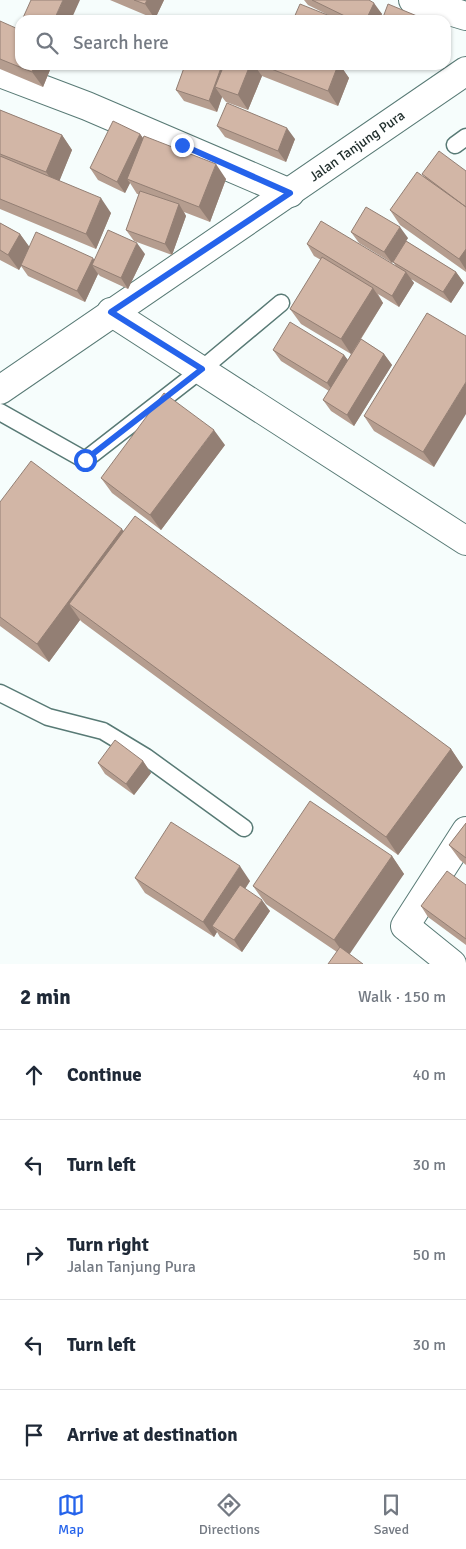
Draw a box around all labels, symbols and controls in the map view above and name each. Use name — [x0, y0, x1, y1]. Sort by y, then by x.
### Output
search box — [15, 15, 451, 70]
icon: search — [33, 29, 61, 57]
text: Search here — [73, 31, 169, 55]
street label: Jalan Tanjung Pura — [306, 107, 408, 185]
route end — [171, 134, 194, 157]
route start — [74, 449, 97, 472]
text: 2 min — [20, 984, 71, 1010]
text: Walk · 150 m — [358, 987, 446, 1007]
icon: ahead — [20, 1061, 48, 1089]
text: Continue — [67, 1063, 142, 1087]
text: 40 m — [412, 1065, 446, 1085]
icon: left — [20, 1151, 48, 1179]
text: Turn left — [67, 1153, 136, 1177]
text: 30 m — [412, 1155, 446, 1175]
text: Turn right — [67, 1233, 149, 1257]
icon: right — [20, 1241, 48, 1269]
text: 50 m — [412, 1245, 446, 1265]
text: Jalan Tanjung Pura — [67, 1257, 196, 1277]
icon: left — [20, 1331, 48, 1359]
text: Turn left — [67, 1333, 136, 1357]
text: 30 m — [412, 1335, 446, 1355]
icon: arrive — [20, 1421, 48, 1449]
text: Arrive at destination — [67, 1423, 238, 1447]
tab: Map — [57, 1491, 85, 1538]
tab: Directions — [199, 1491, 260, 1538]
tab: Saved — [374, 1491, 409, 1538]

